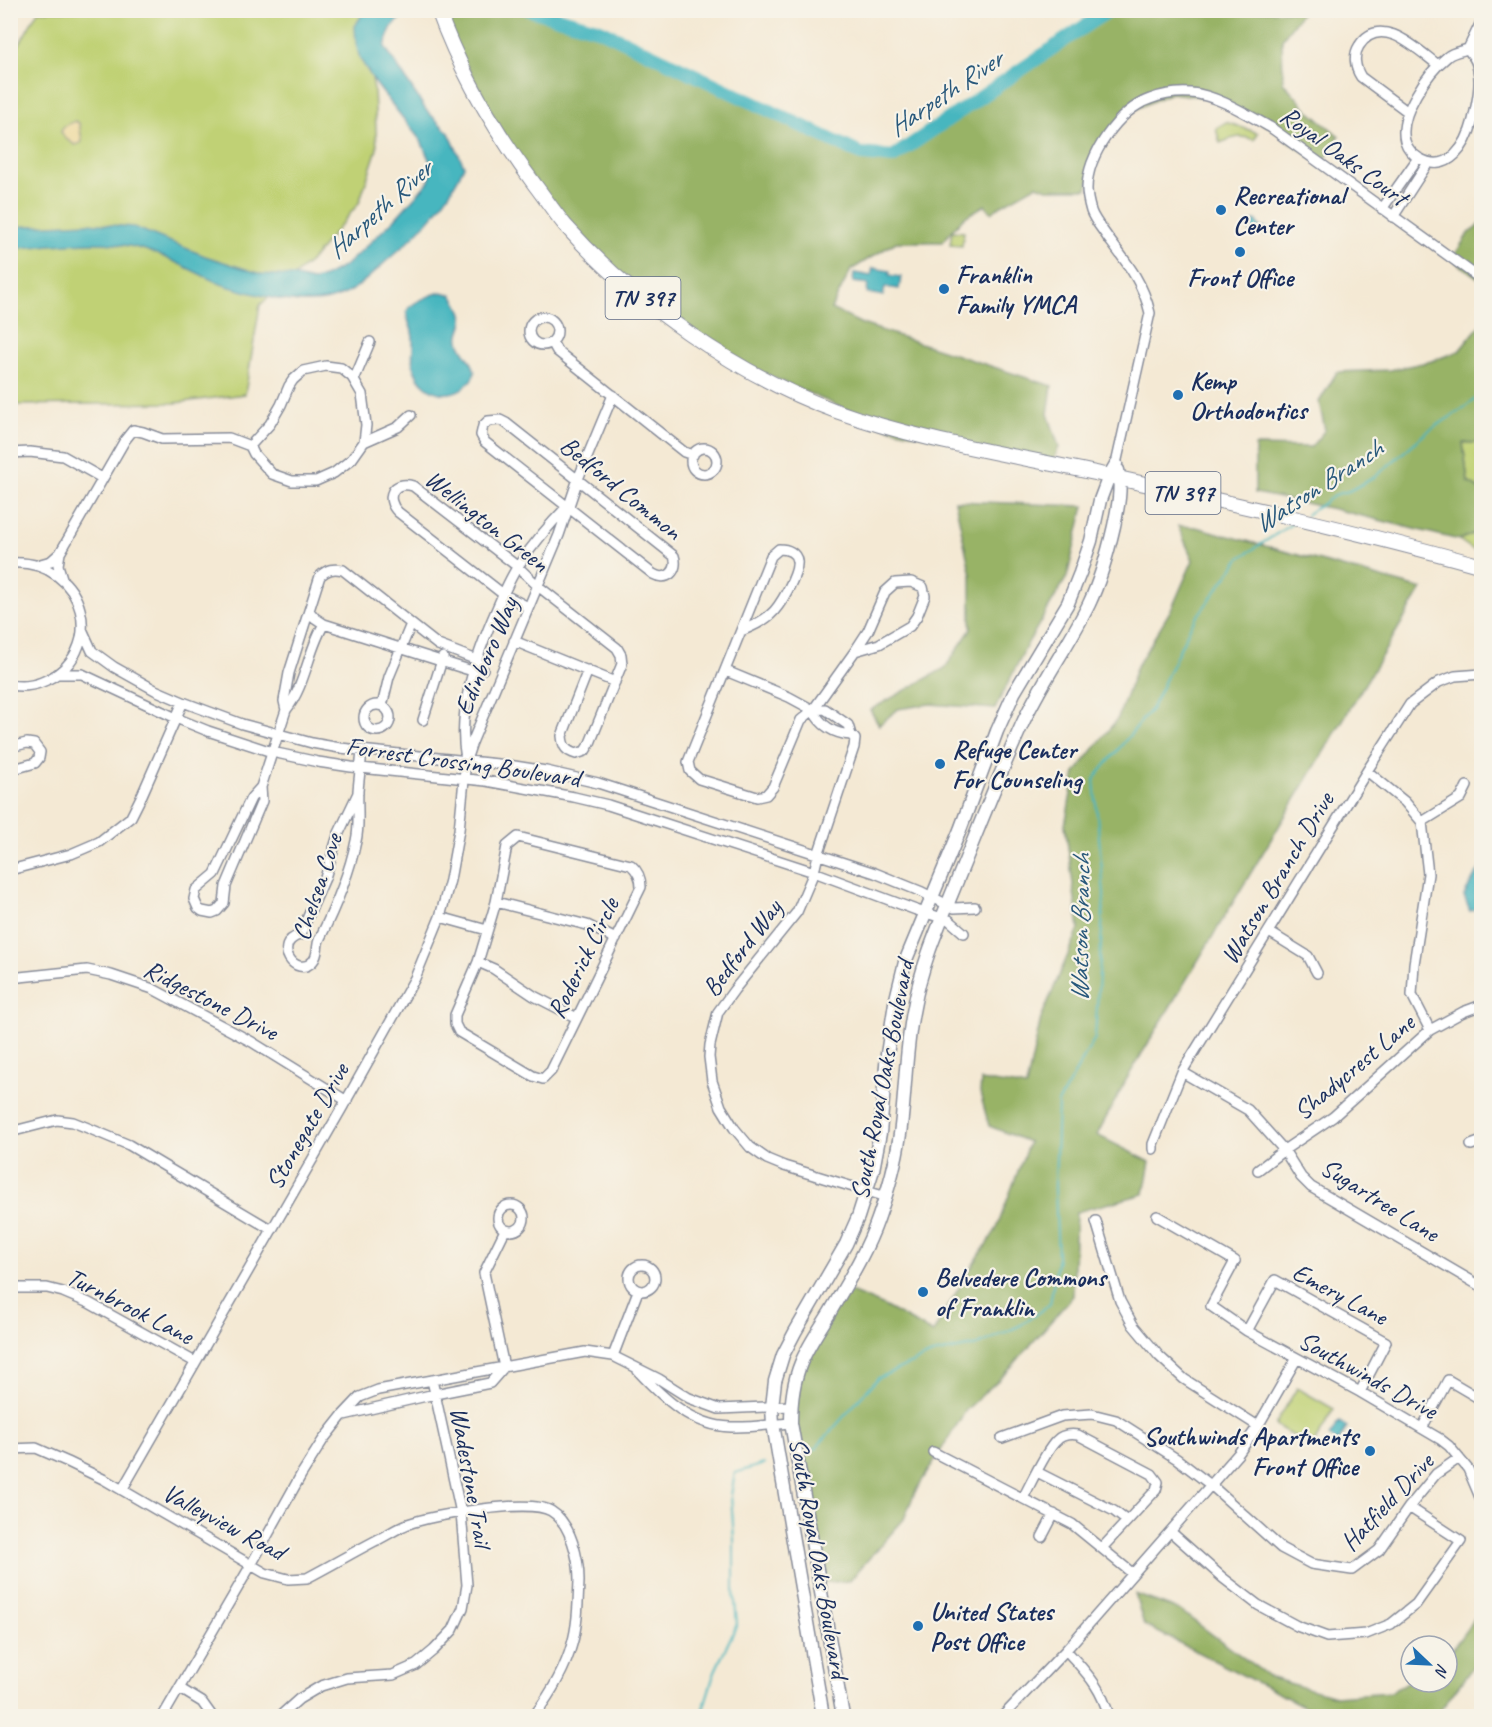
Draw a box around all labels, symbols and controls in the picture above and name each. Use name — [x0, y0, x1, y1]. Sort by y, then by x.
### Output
water label: Harpeth River — [881, 40, 1012, 144]
street label: Royal Oaks Court — [1274, 99, 1417, 215]
water label: Harpeth River — [319, 150, 442, 265]
place label: Recreational Center — [1233, 179, 1349, 242]
marker: Recreational Center — [1214, 203, 1228, 217]
marker: Front Office — [1233, 245, 1247, 259]
place label: Franklin Family YMCA — [956, 258, 1077, 321]
place label: Front Office — [1187, 261, 1295, 294]
road number: TN 397 — [606, 277, 680, 319]
marker: Franklin Family YMCA — [937, 282, 951, 296]
place label: Kemp Orthodontics — [1190, 364, 1310, 427]
marker: Kemp Orthodontics — [1171, 388, 1185, 402]
street label: Bedford Common — [553, 429, 690, 548]
water label: Watson Branch — [1247, 430, 1391, 540]
street label: Wellington Green — [418, 462, 556, 580]
road number: TN 397 — [1146, 472, 1220, 514]
street label: Edinboro Way — [446, 590, 526, 720]
street label: Forrest Crossing Boulevard — [344, 729, 586, 795]
place label: Refuge Center For Counseling — [952, 733, 1084, 796]
marker: Refuge Center For Counseling — [933, 757, 947, 771]
street label: Watson Branch Drive — [1213, 785, 1342, 970]
street label: Chelsea Cove — [284, 828, 350, 944]
water label: Watson Branch — [1062, 852, 1098, 1002]
street label: Roderick Circle — [540, 891, 627, 1024]
street label: Bedford Way — [695, 891, 790, 1003]
street label: Ridgestone Drive — [138, 952, 285, 1049]
street label: South Royal Oaks Boulevard — [843, 954, 922, 1202]
street label: Shadycrest Lane — [1287, 1005, 1423, 1127]
street label: Stonegate Drive — [258, 1056, 357, 1195]
street label: Sugartree Lane — [1315, 1151, 1447, 1250]
street label: Emery Lane — [1287, 1255, 1395, 1333]
street label: Turnbrook Lane — [61, 1260, 200, 1353]
place label: Belvedere Commons of Franklin — [935, 1261, 1109, 1324]
marker: Belvedere Commons of Franklin — [916, 1285, 930, 1299]
street label: Southwinds Drive — [1293, 1323, 1445, 1427]
street label: Wadestone Trail — [442, 1404, 500, 1554]
place label: Southwinds Apartments Front Office — [1144, 1420, 1361, 1483]
street label: South Royal Oaks Boulevard — [782, 1435, 857, 1684]
street label: Hatfield Drive — [1333, 1444, 1443, 1558]
marker: Southwinds Apartments Front Office — [1363, 1444, 1377, 1458]
street label: Valleyview Road — [157, 1476, 294, 1570]
place label: United States Post Office — [930, 1595, 1056, 1658]
marker: United States Post Office — [911, 1619, 925, 1633]
north arrow — [1399, 1634, 1459, 1694]
text: N — [1430, 1661, 1453, 1681]

